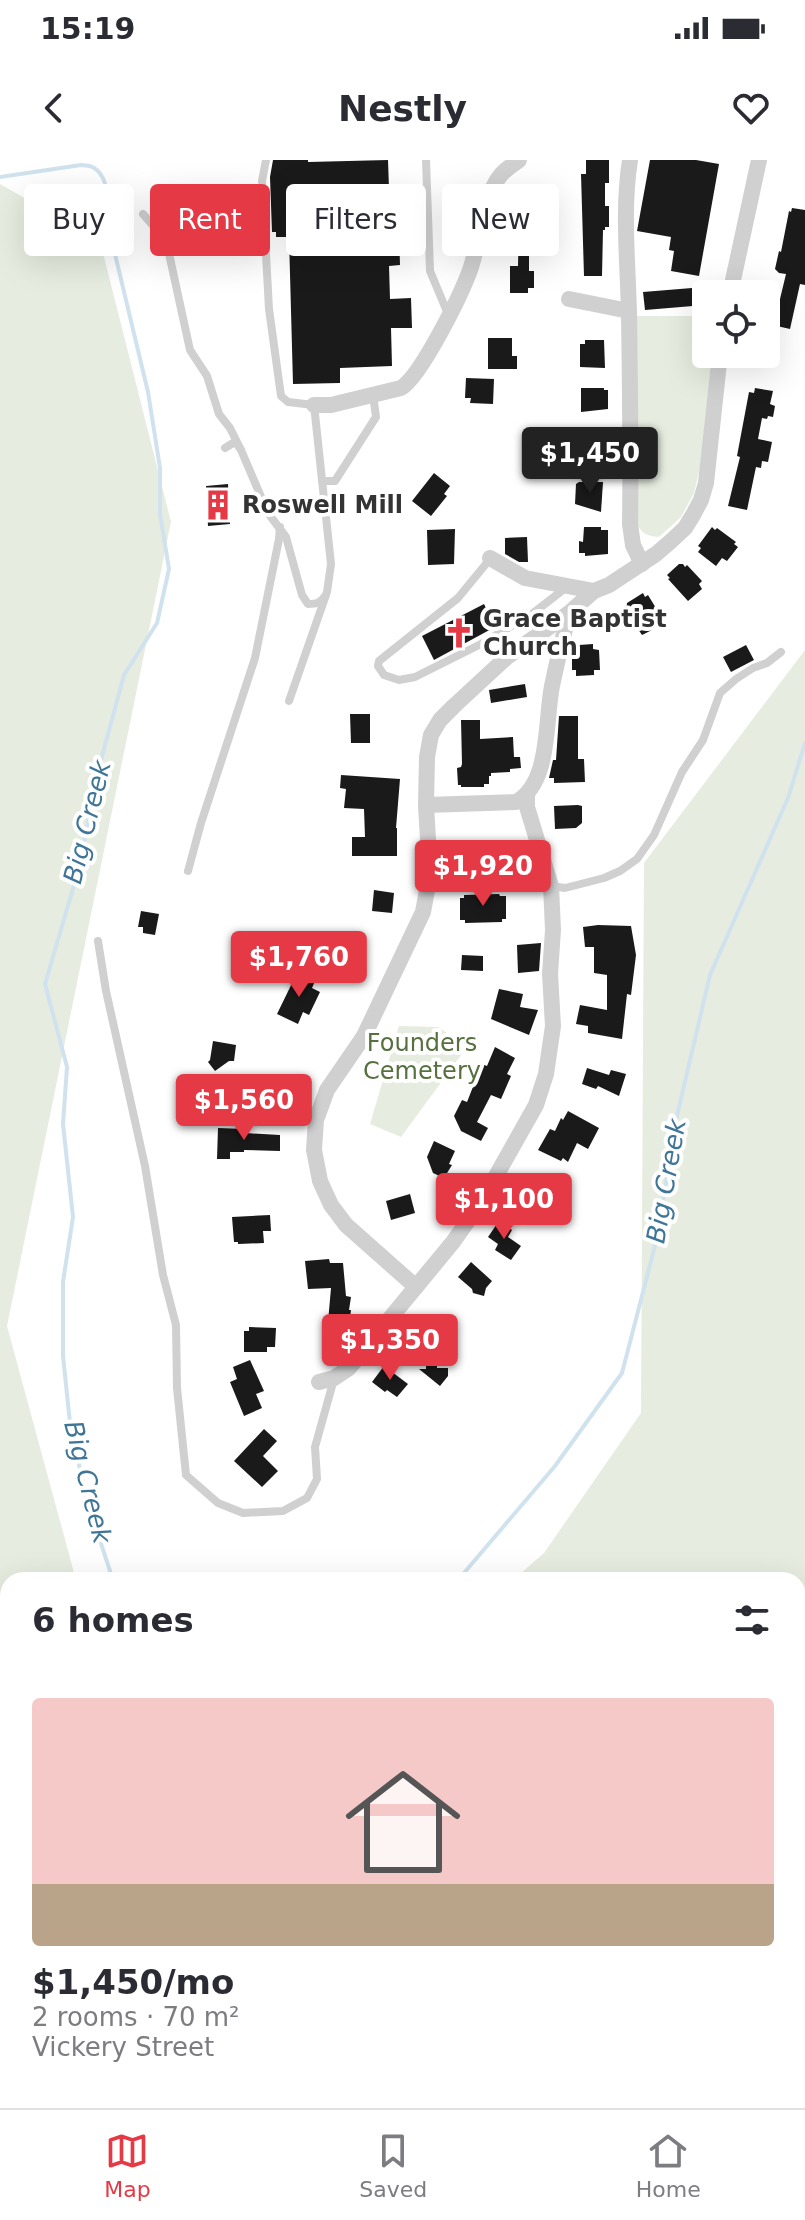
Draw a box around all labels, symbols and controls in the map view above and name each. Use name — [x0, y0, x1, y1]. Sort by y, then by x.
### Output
text: 15:19 — [40, 11, 136, 46]
icon: back — [32, 86, 76, 130]
icon: heart — [729, 86, 773, 130]
text: Nestly — [338, 88, 467, 129]
chip: Buy — [24, 184, 134, 256]
chip: Rent — [150, 184, 270, 256]
chip: Filters — [286, 184, 426, 256]
chip: New — [442, 184, 559, 256]
map controls — [692, 280, 780, 368]
button: locate — [692, 280, 780, 368]
pin: $1,450 — [525, 427, 655, 495]
text: $1,450 — [540, 438, 640, 468]
building icon: Roswell Mill — [201, 488, 235, 522]
place label: Roswell Mill — [242, 491, 403, 519]
place label: Grace Baptist Church — [483, 605, 667, 661]
church icon: Grace Baptist Church — [442, 616, 476, 650]
water label: Big Creek — [57, 756, 117, 887]
pin: $1,920 — [418, 840, 548, 908]
text: $1,920 — [433, 851, 533, 881]
pin: $1,760 — [234, 931, 364, 999]
text: $1,760 — [249, 942, 349, 972]
park label: Founders Cemetery — [363, 1029, 481, 1085]
pin: $1,560 — [179, 1074, 309, 1142]
text: $1,560 — [194, 1085, 294, 1115]
water label: Big Creek — [640, 1116, 692, 1246]
pin: $1,100 — [439, 1173, 569, 1241]
text: $1,100 — [454, 1184, 554, 1214]
pin: $1,350 — [325, 1314, 455, 1382]
text: $1,350 — [340, 1325, 440, 1355]
water label: Big Creek — [58, 1417, 118, 1548]
icon: filters — [730, 1598, 774, 1642]
text: 6 homes — [32, 1600, 194, 1640]
icon: home — [331, 1750, 475, 1894]
text: $1,450/mo — [32, 1962, 234, 2002]
text: 2 rooms · 70 m² — [32, 2002, 240, 2032]
text: Vickery Street — [32, 2032, 214, 2062]
tab: Map — [104, 2129, 151, 2202]
tab: Saved — [359, 2129, 427, 2202]
tab: Home — [636, 2129, 701, 2202]

